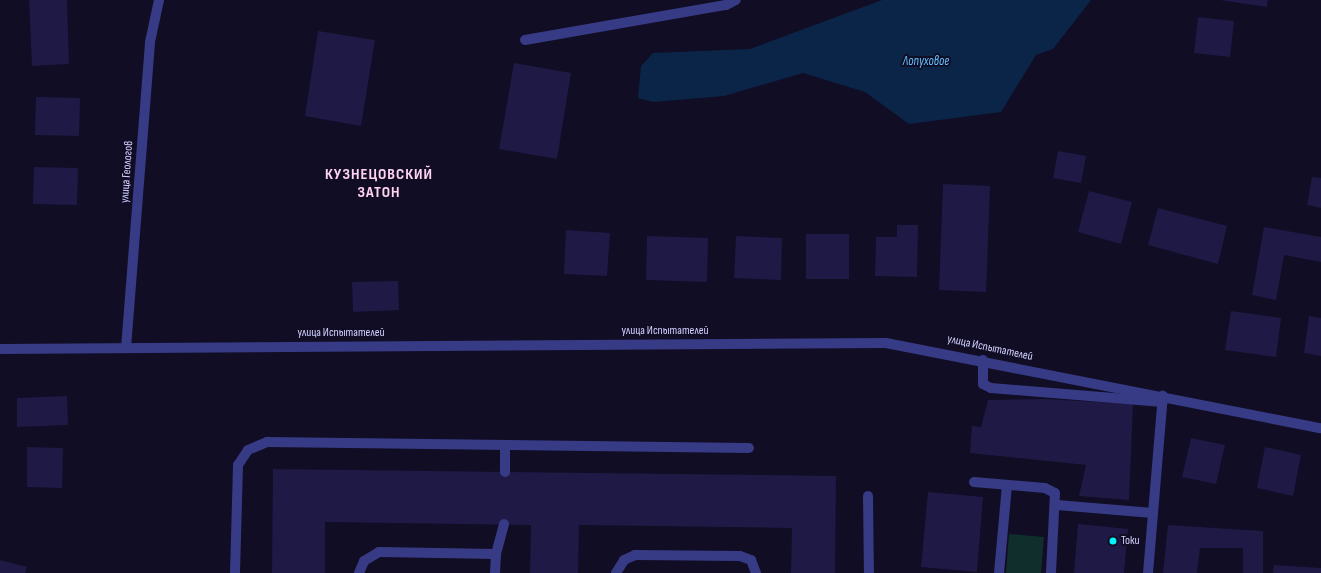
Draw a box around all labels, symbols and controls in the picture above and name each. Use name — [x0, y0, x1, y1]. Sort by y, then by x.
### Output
water label: Лопуховое — [903, 53, 949, 69]
street label: улица Геологов — [118, 140, 136, 204]
district label: КУЗНЕЦОВСКИЙ ЗАТОН — [325, 165, 433, 203]
street label: улица Испытателей — [621, 324, 709, 338]
street label: улица Испытателей — [297, 326, 385, 340]
street label: улица Испытателей — [946, 332, 1034, 364]
place label: Токи — [1121, 534, 1140, 548]
marker: Токи — [1108, 536, 1118, 546]

